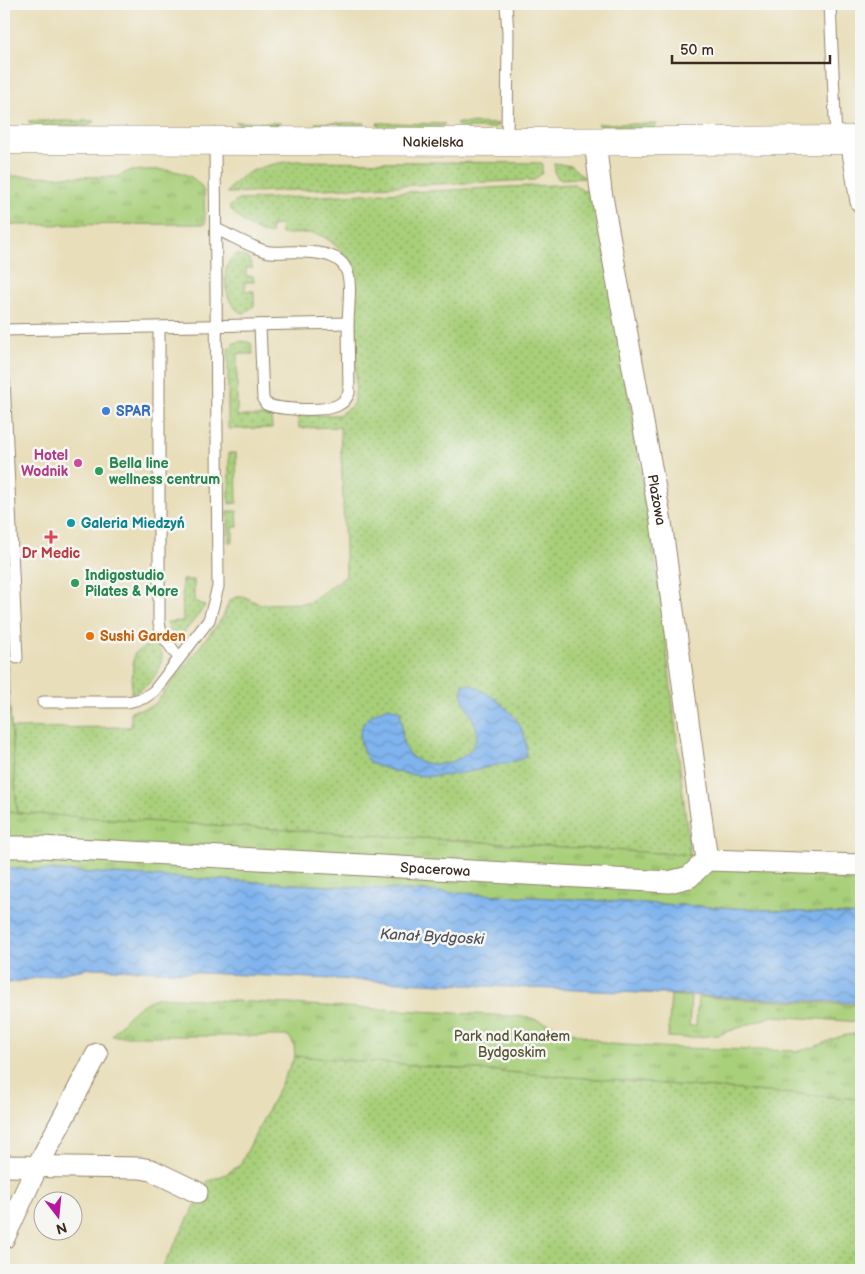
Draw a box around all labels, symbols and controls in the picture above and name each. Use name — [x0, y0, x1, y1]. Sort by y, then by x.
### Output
scale bar — [672, 32, 830, 64]
text: 50 m — [680, 41, 714, 60]
street label: Nakielska — [402, 133, 464, 150]
place label: SPAR — [116, 403, 151, 420]
marker: SPAR — [100, 405, 112, 417]
place label: Hotel Wodnik — [21, 447, 69, 480]
place label: Bella line wellness centrum — [109, 455, 220, 488]
marker: Hotel Wodnik — [72, 457, 84, 469]
marker: Bella line wellness centrum — [93, 465, 105, 477]
street label: Plażowa — [644, 473, 670, 527]
place label: Galeria Miedzyń — [81, 515, 185, 532]
marker: Galeria Miedzyń — [65, 517, 77, 529]
marker: Dr Medic — [45, 531, 57, 543]
place label: Dr Medic — [22, 545, 81, 562]
place label: Indigostudio Pilates & More — [85, 567, 178, 600]
marker: Indigostudio Pilates & More — [69, 577, 81, 589]
place label: Sushi Garden — [100, 628, 186, 645]
marker: Sushi Garden — [84, 630, 96, 642]
street label: Spacerowa — [400, 859, 471, 879]
water label: Kanał Bydgoski — [379, 925, 485, 949]
park label: Park nad Kanałem Bydgoskim — [454, 1028, 570, 1061]
north arrow — [32, 1192, 82, 1242]
text: N — [54, 1218, 69, 1238]

